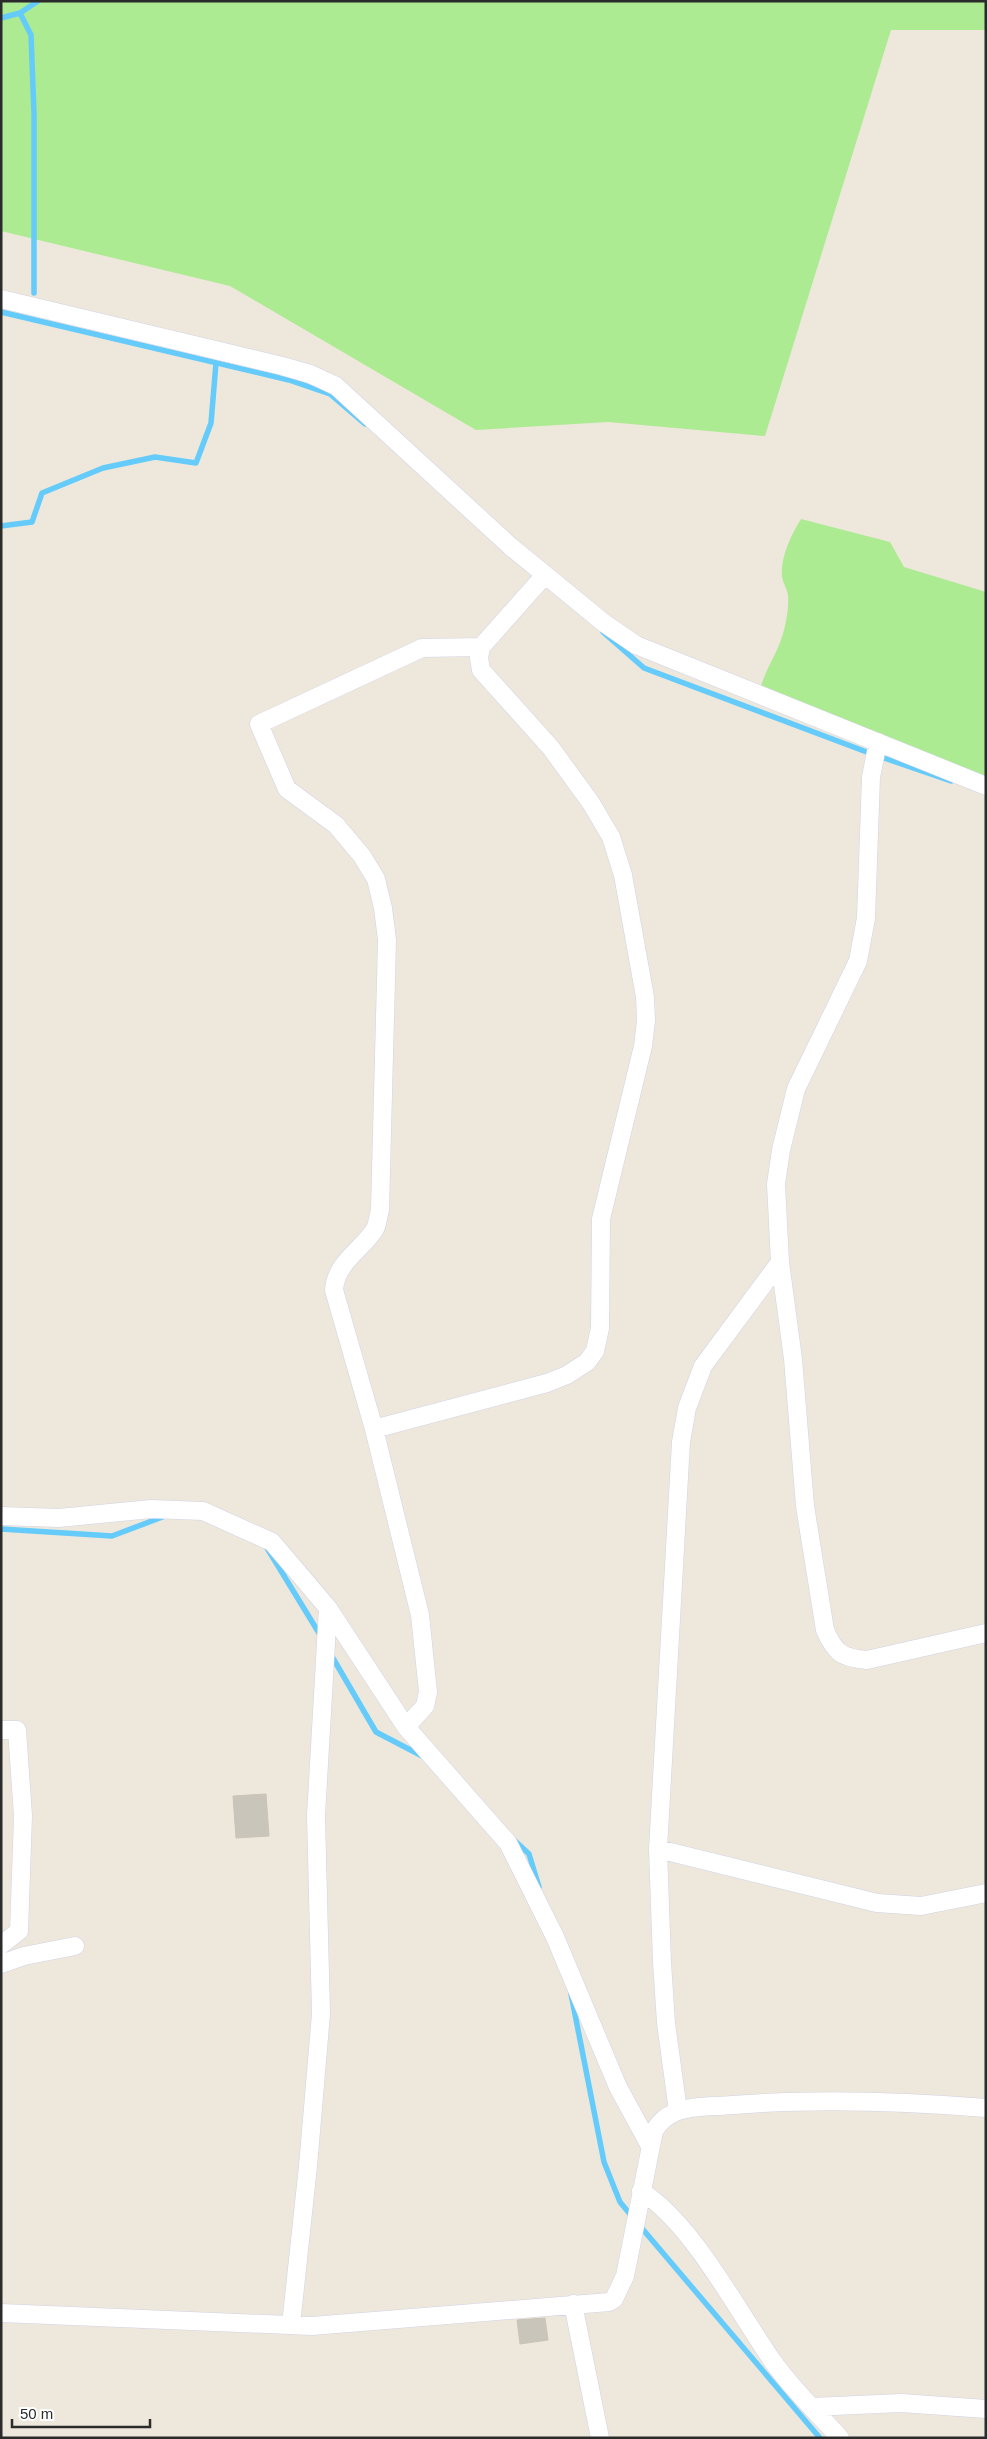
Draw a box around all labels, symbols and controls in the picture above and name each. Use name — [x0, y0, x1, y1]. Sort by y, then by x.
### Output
scale bar — [12, 2396, 150, 2428]
text: 50 m — [20, 2405, 53, 2422]

